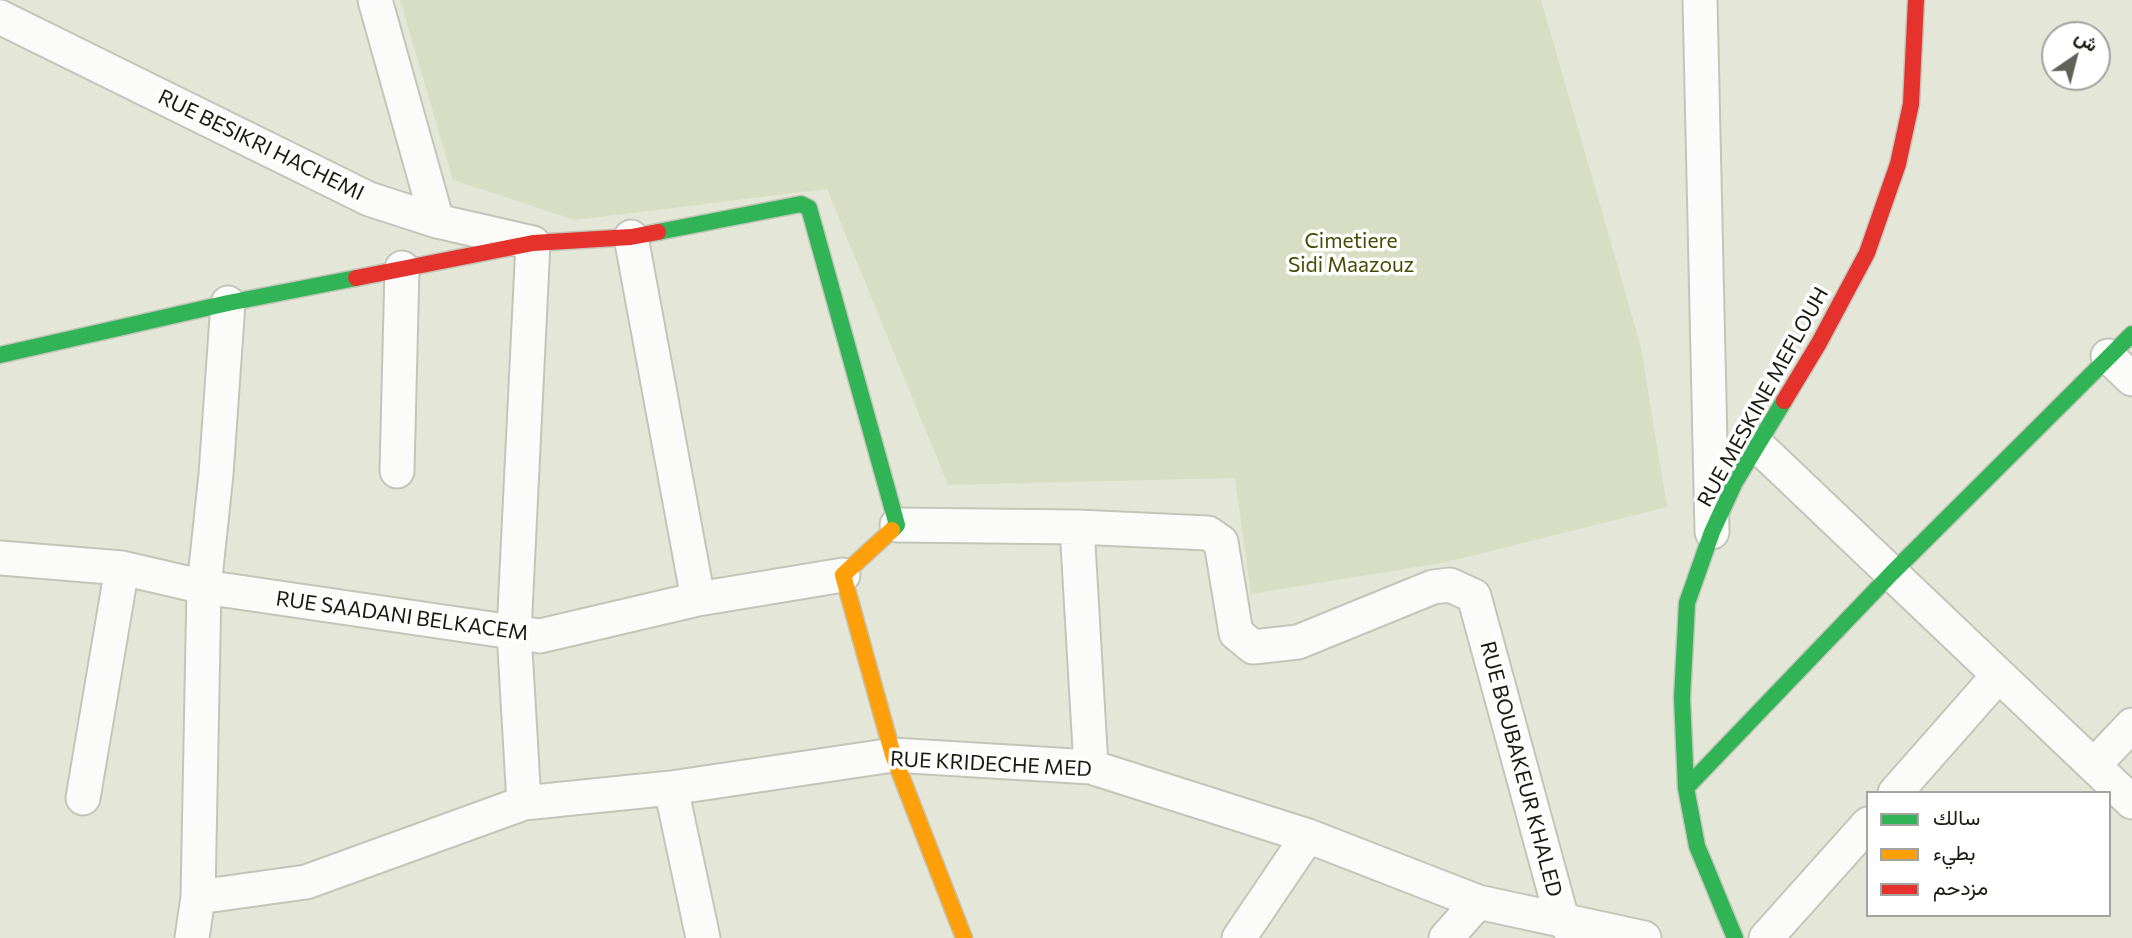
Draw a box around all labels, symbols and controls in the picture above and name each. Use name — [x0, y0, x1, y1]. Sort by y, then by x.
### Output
north arrow — [2041, 21, 2111, 91]
text: ش — [2071, 24, 2103, 56]
street label: RUE BESIKRI HACHEMI — [154, 84, 368, 206]
park label: Cimetiere Sidi Maazouz — [1288, 228, 1414, 278]
street label: RUE MESKINE MEFLOUH — [1692, 283, 1834, 511]
street label: RUE SAADANI BELKACEM — [274, 586, 530, 646]
street label: RUE BOUBAKEUR KHALED — [1475, 638, 1567, 900]
street label: RUE KRIDECHE MED — [889, 746, 1093, 782]
legend — [1866, 791, 2111, 917]
text: سالك — [1933, 804, 1980, 829]
text: بطيء — [1933, 839, 1976, 864]
text: مزدحم — [1933, 874, 1988, 899]

